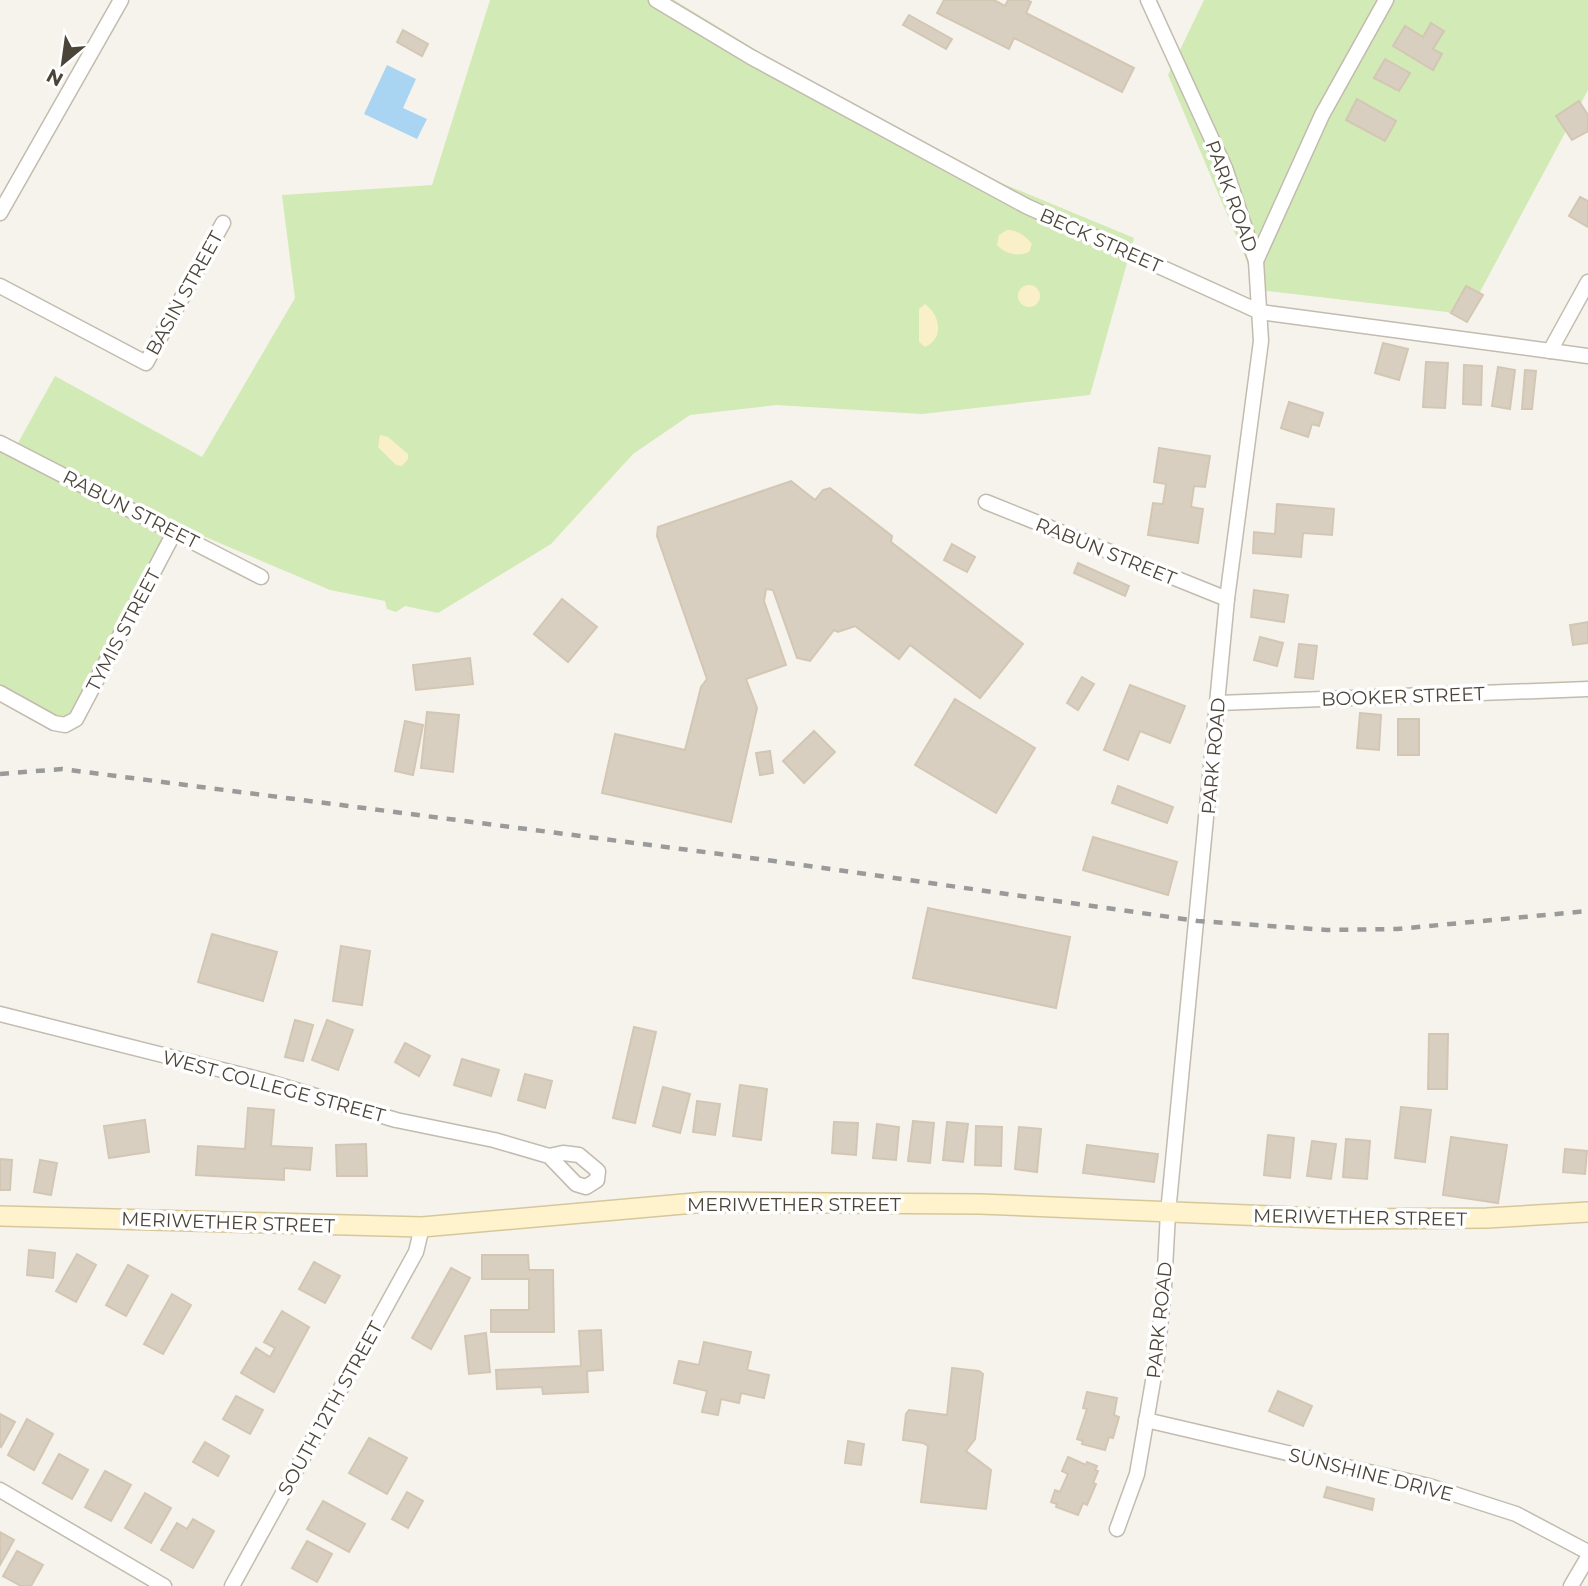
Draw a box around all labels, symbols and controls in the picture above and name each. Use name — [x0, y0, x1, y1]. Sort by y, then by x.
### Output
north arrow — [28, 28, 98, 98]
text: N — [43, 64, 67, 91]
street label: PARK ROAD — [1201, 137, 1262, 255]
street label: BECK STREET — [1036, 203, 1166, 278]
street label: BASIN STREET — [141, 227, 228, 359]
street label: RABUN STREET — [59, 465, 203, 554]
street label: RABUN STREET — [1032, 513, 1180, 590]
street label: TYMIS STREET — [81, 565, 165, 696]
street label: BOOKER STREET — [1321, 682, 1485, 711]
street label: PARK ROAD — [1197, 697, 1230, 816]
street label: WEST COLLEGE STREET — [160, 1046, 388, 1127]
street label: MERIWETHER STREET — [687, 1193, 901, 1216]
street label: MERIWETHER STREET — [1253, 1204, 1467, 1231]
street label: MERIWETHER STREET — [121, 1207, 335, 1238]
street label: PARK ROAD — [1142, 1260, 1177, 1380]
street label: SOUTH 12TH STREET — [273, 1317, 388, 1499]
street label: SUNSHINE DRIVE — [1286, 1443, 1456, 1506]

